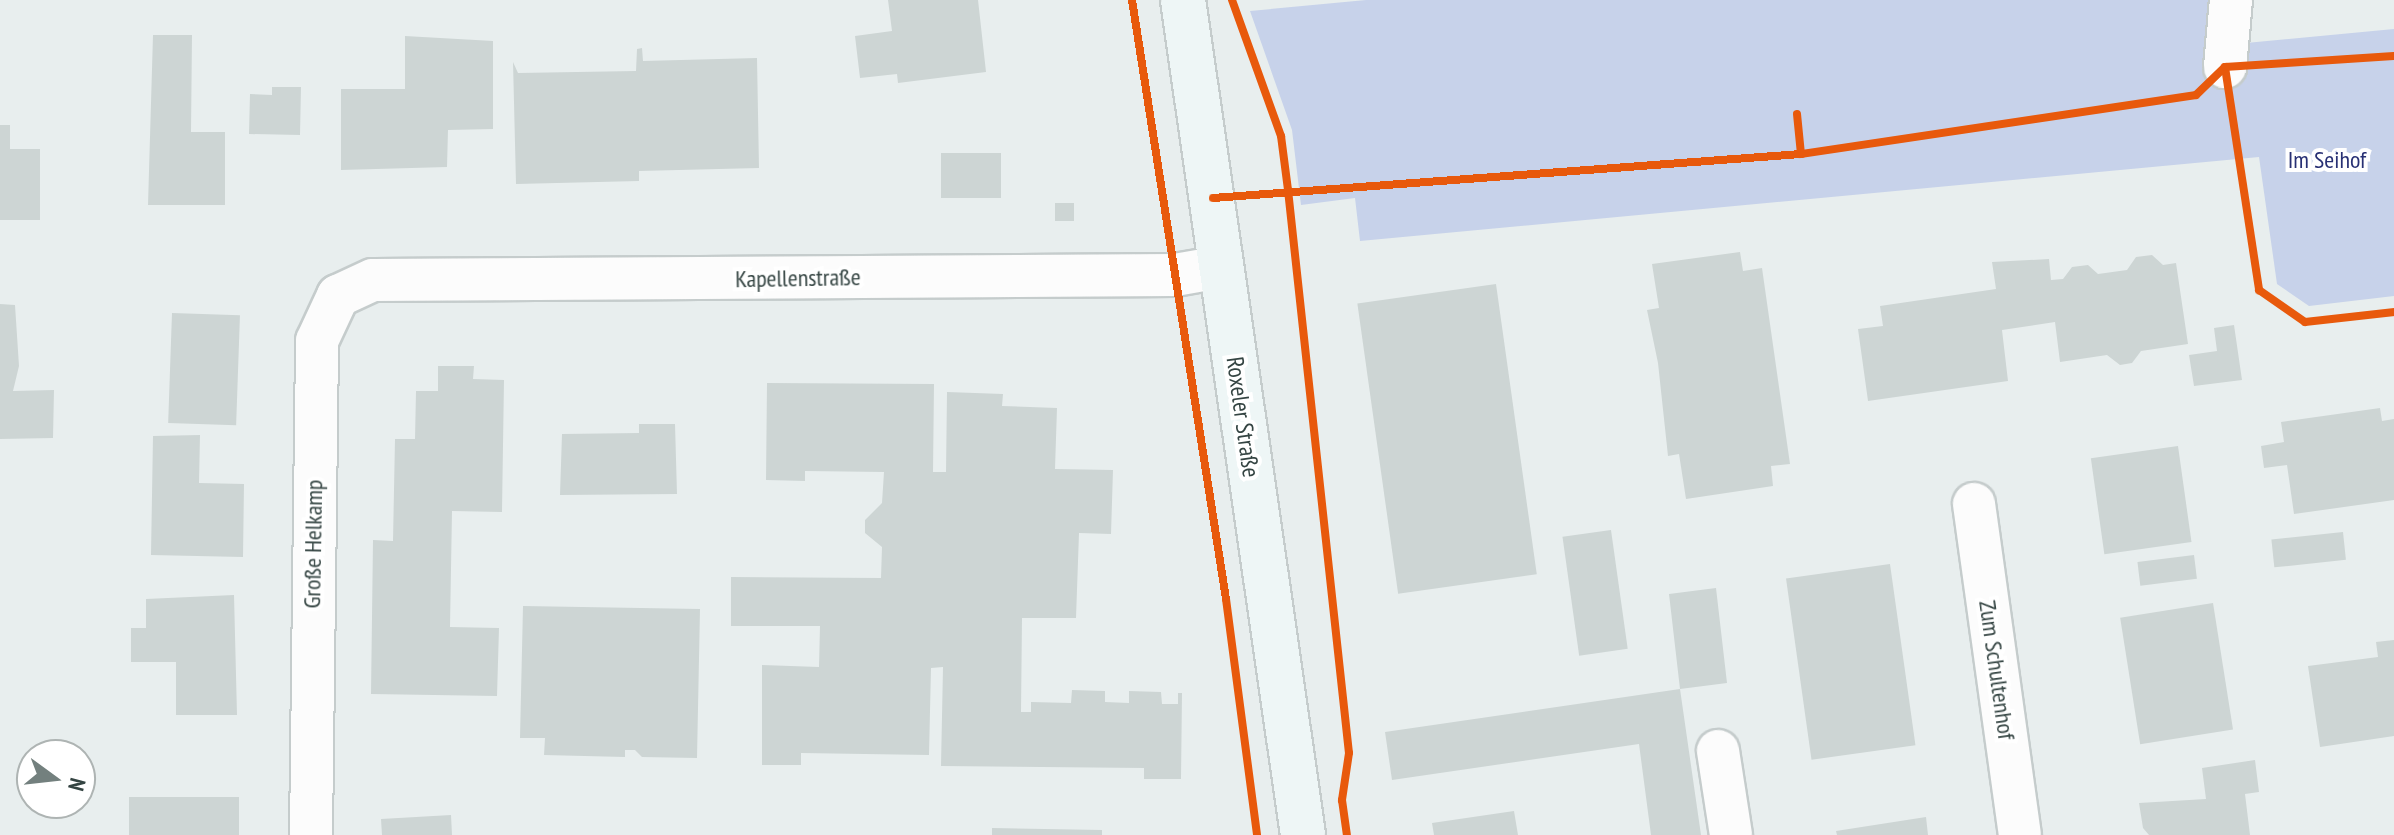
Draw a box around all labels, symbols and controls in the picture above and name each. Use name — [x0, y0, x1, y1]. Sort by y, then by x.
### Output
park label: Im Seihof — [2288, 146, 2366, 174]
street label: Kapellenstraße — [735, 263, 861, 293]
street label: Roxeler Straße — [1220, 355, 1266, 479]
street label: Große Helkamp — [297, 479, 329, 609]
street label: Zum Schultenhof — [1973, 598, 2021, 742]
north arrow — [16, 739, 96, 819]
text: N — [62, 775, 92, 794]

